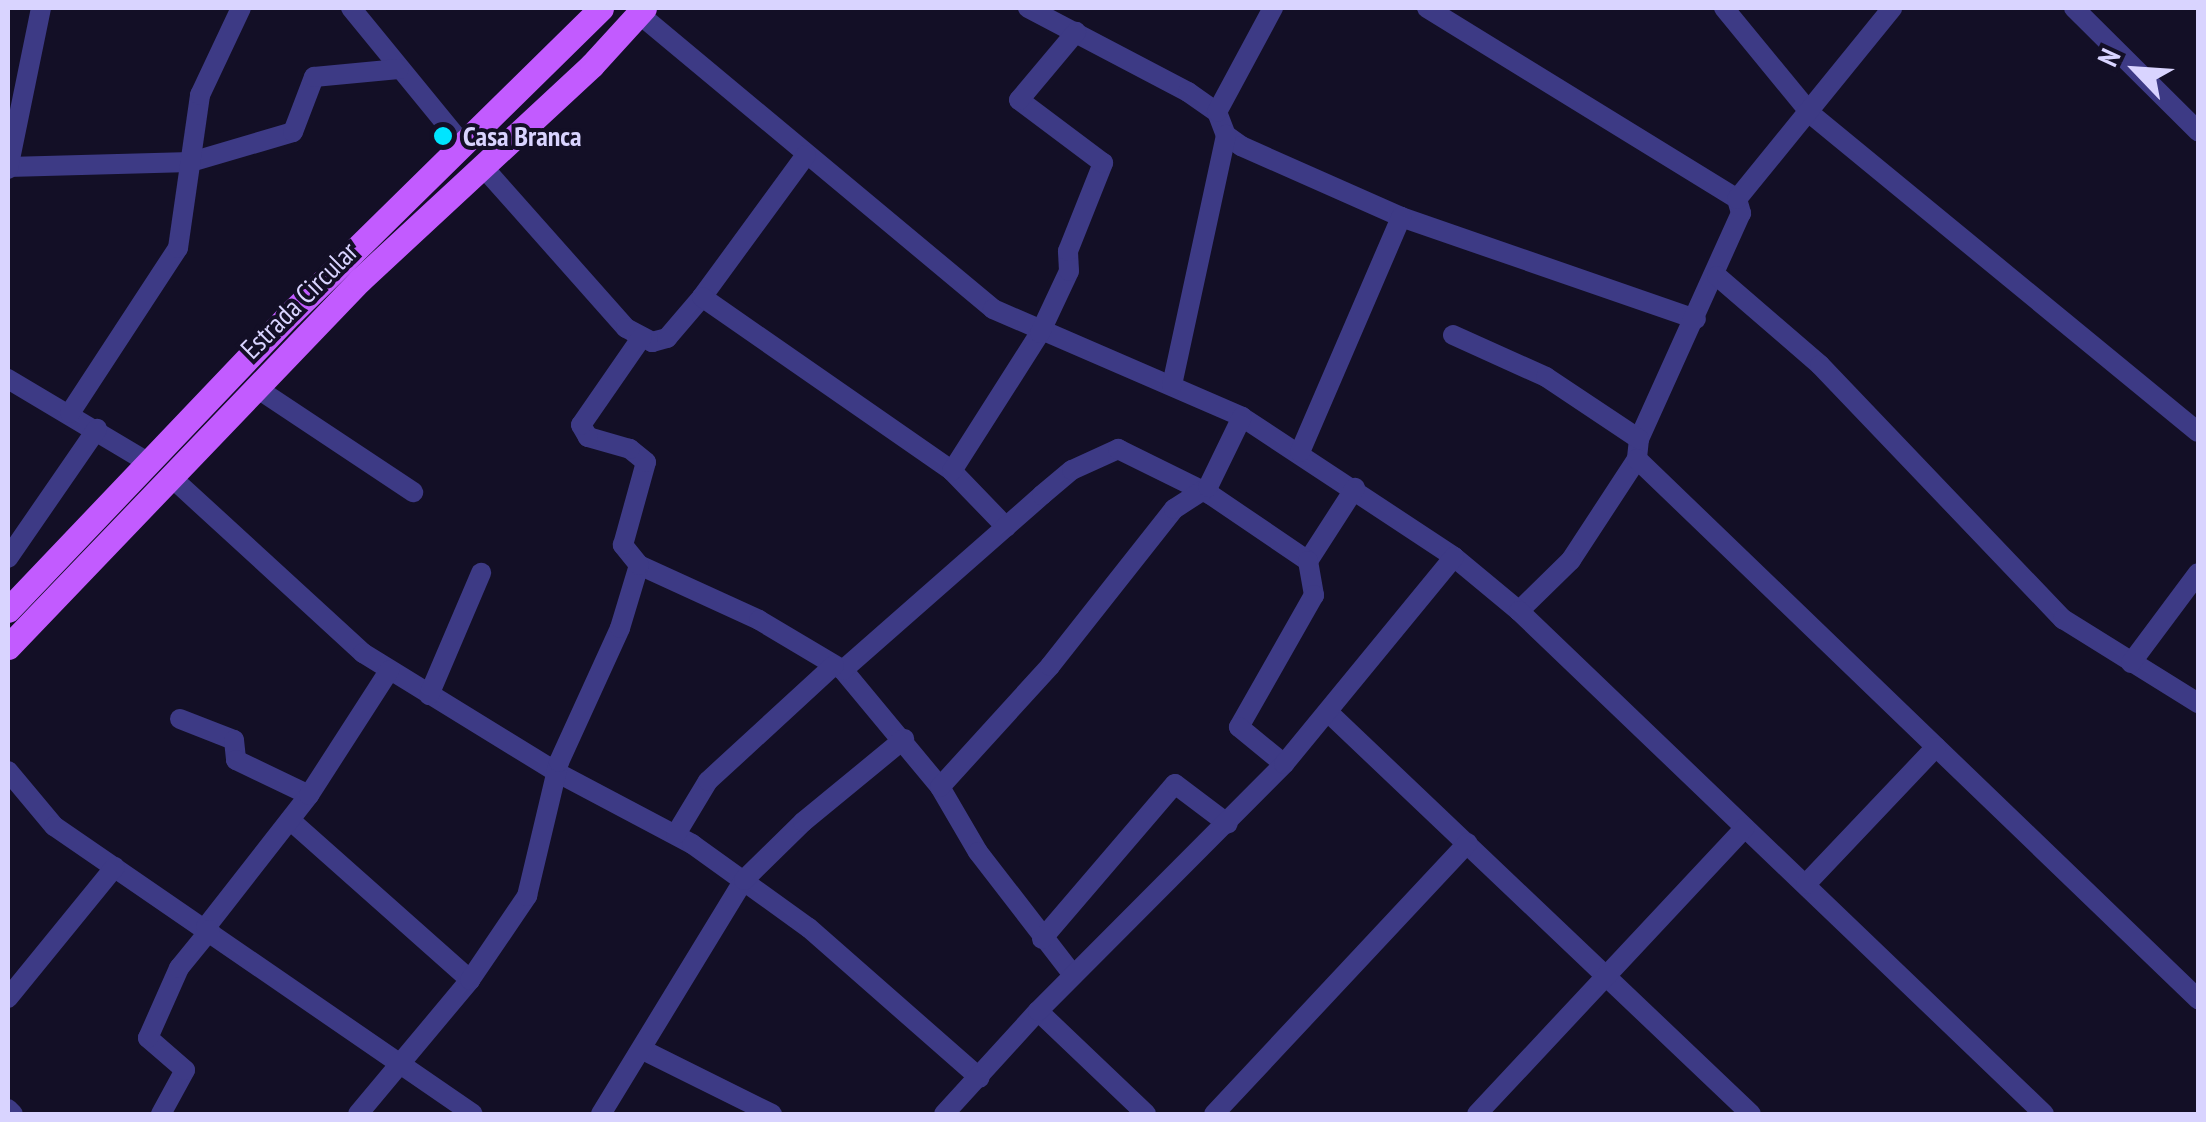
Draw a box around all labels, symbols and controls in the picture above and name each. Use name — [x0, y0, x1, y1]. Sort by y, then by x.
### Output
north arrow — [2086, 20, 2186, 120]
text: N — [2088, 42, 2128, 72]
place label: Casa Branca — [463, 119, 582, 153]
marker: Casa Branca — [432, 125, 454, 147]
street label: Estrada Circular — [234, 235, 364, 365]

